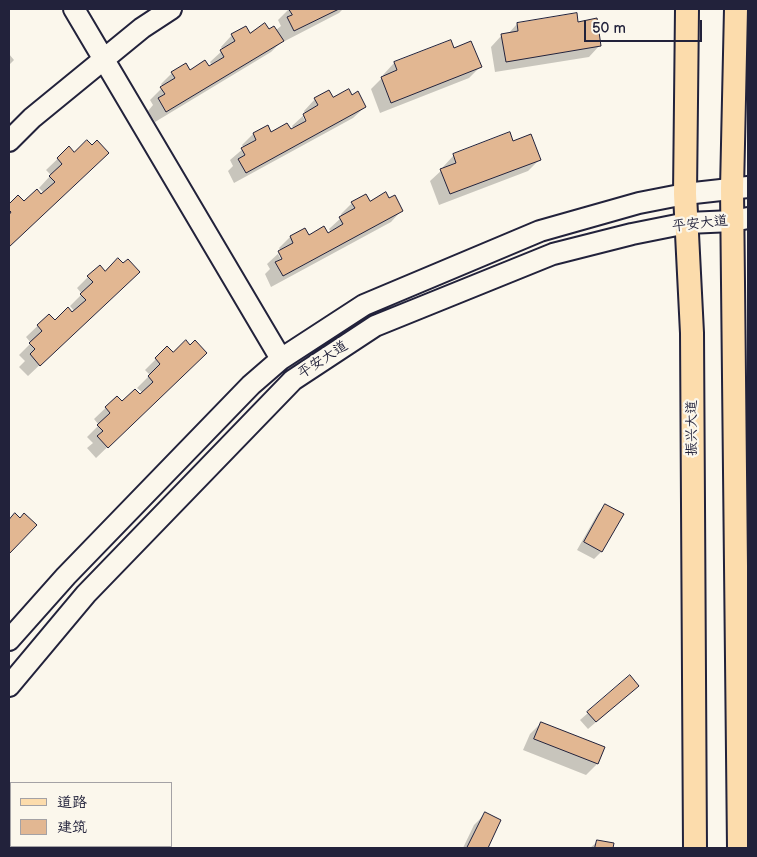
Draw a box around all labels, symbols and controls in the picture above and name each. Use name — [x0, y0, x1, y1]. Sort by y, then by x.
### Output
scale bar — [587, 10, 704, 42]
text: 50 m — [592, 19, 626, 38]
street label: 平安大道 — [671, 213, 729, 235]
street label: 平安大道 — [295, 338, 351, 382]
street label: 振兴大道 — [684, 400, 700, 456]
legend — [10, 782, 172, 847]
text: 道路 — [57, 793, 87, 812]
text: 建筑 — [57, 818, 87, 837]

